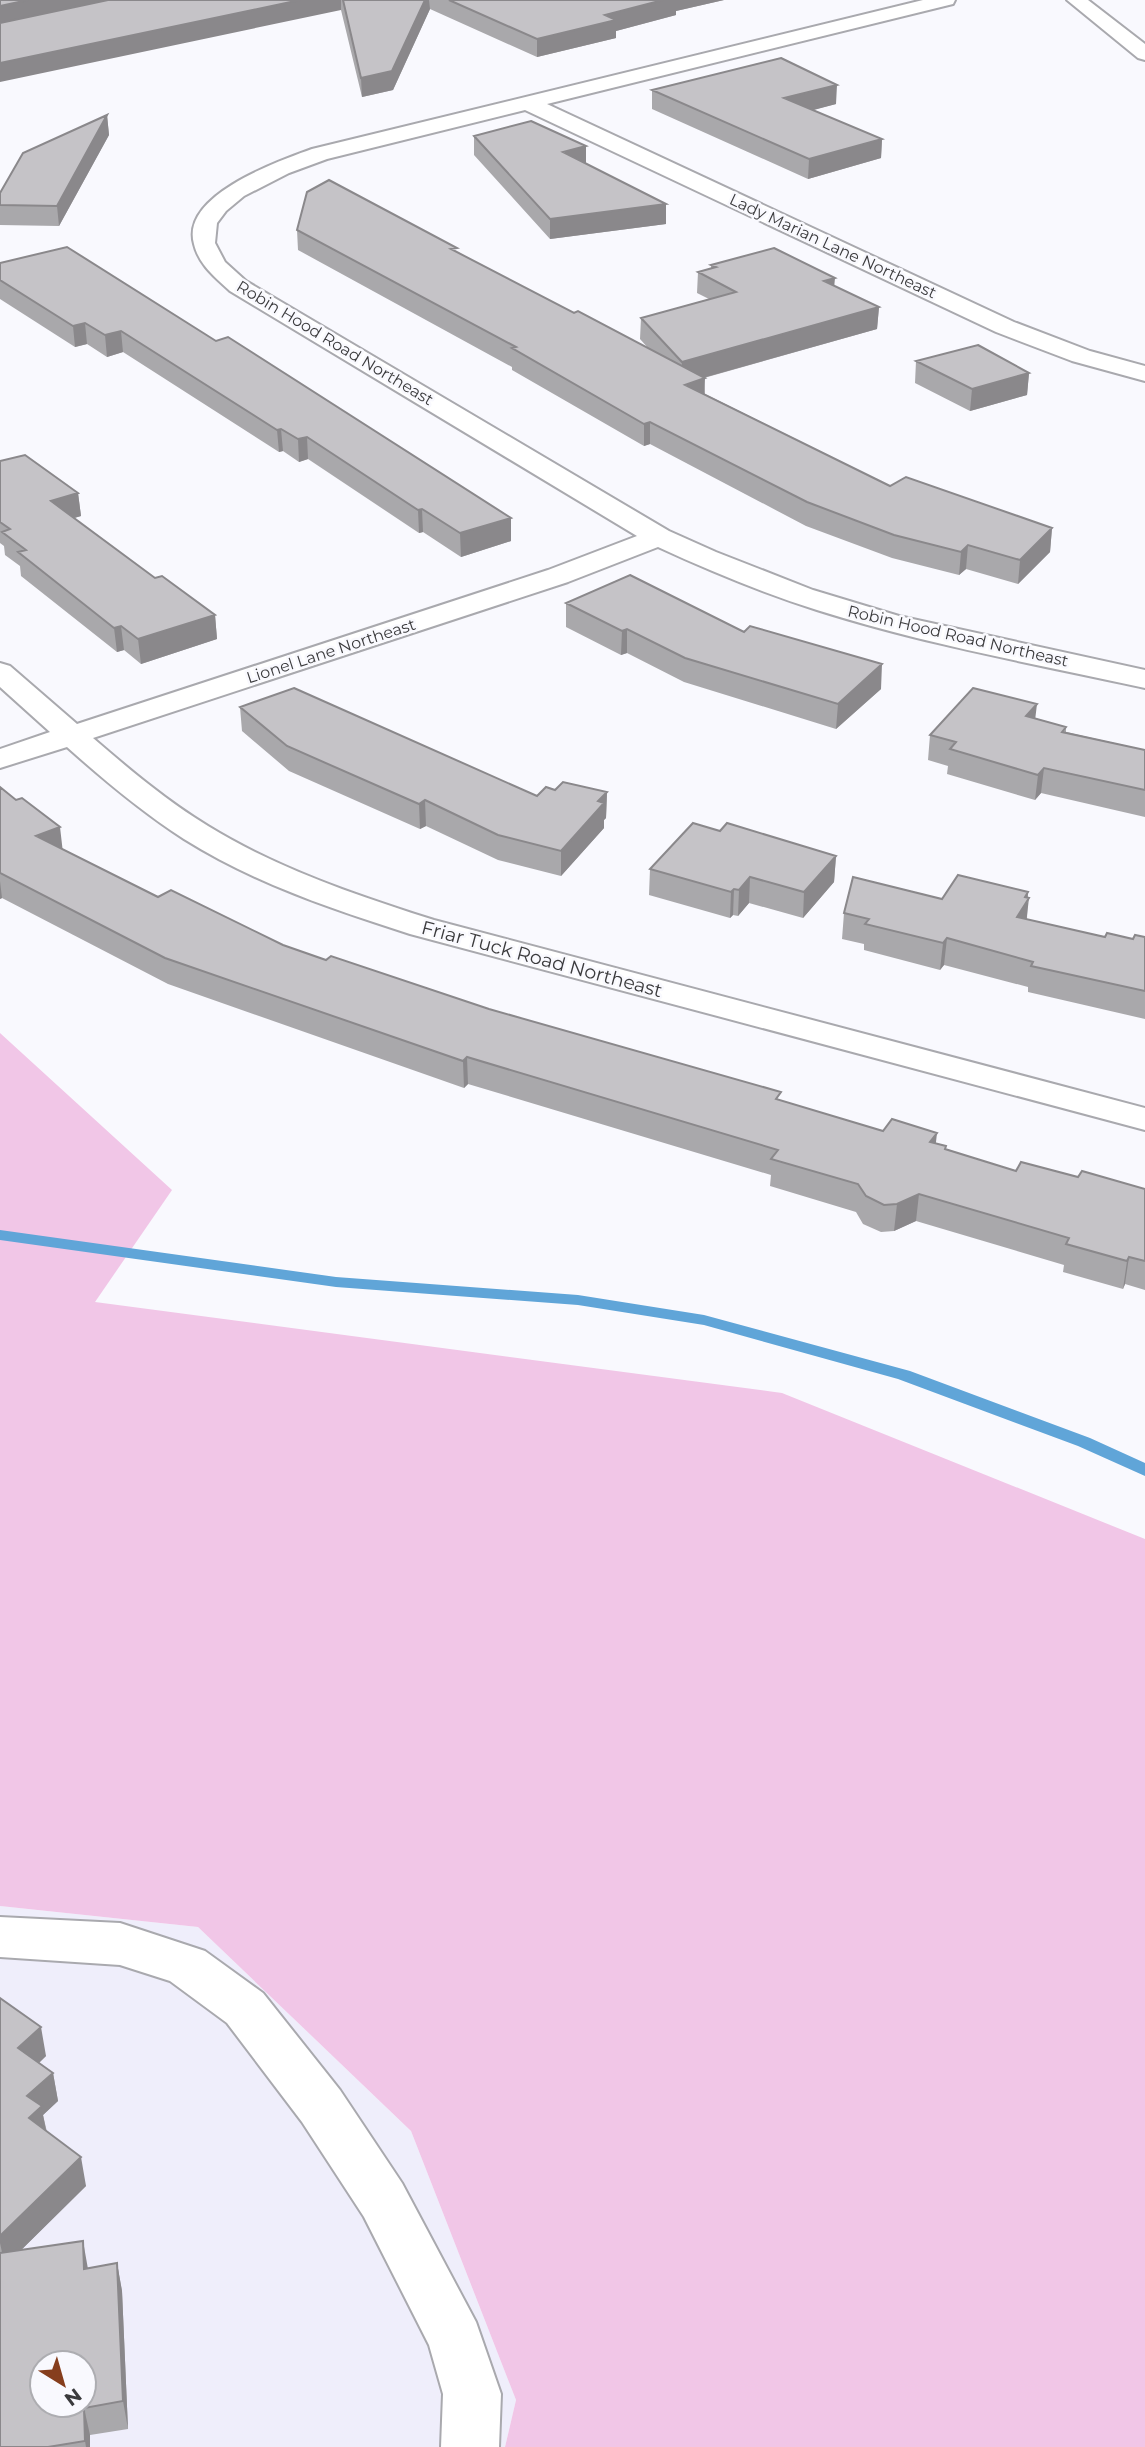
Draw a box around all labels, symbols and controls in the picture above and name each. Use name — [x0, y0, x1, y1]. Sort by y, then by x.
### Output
street label: Lady Marian Lane Northeast — [727, 190, 940, 303]
street label: Robin Hood Road Northeast — [233, 277, 437, 410]
street label: Robin Hood Road Northeast — [846, 601, 1071, 671]
street label: Lionel Lane Northeast — [244, 615, 418, 687]
street label: Friar Tuck Road Northeast — [419, 916, 665, 1002]
north arrow — [28, 2349, 98, 2419]
text: N — [60, 2383, 86, 2411]

